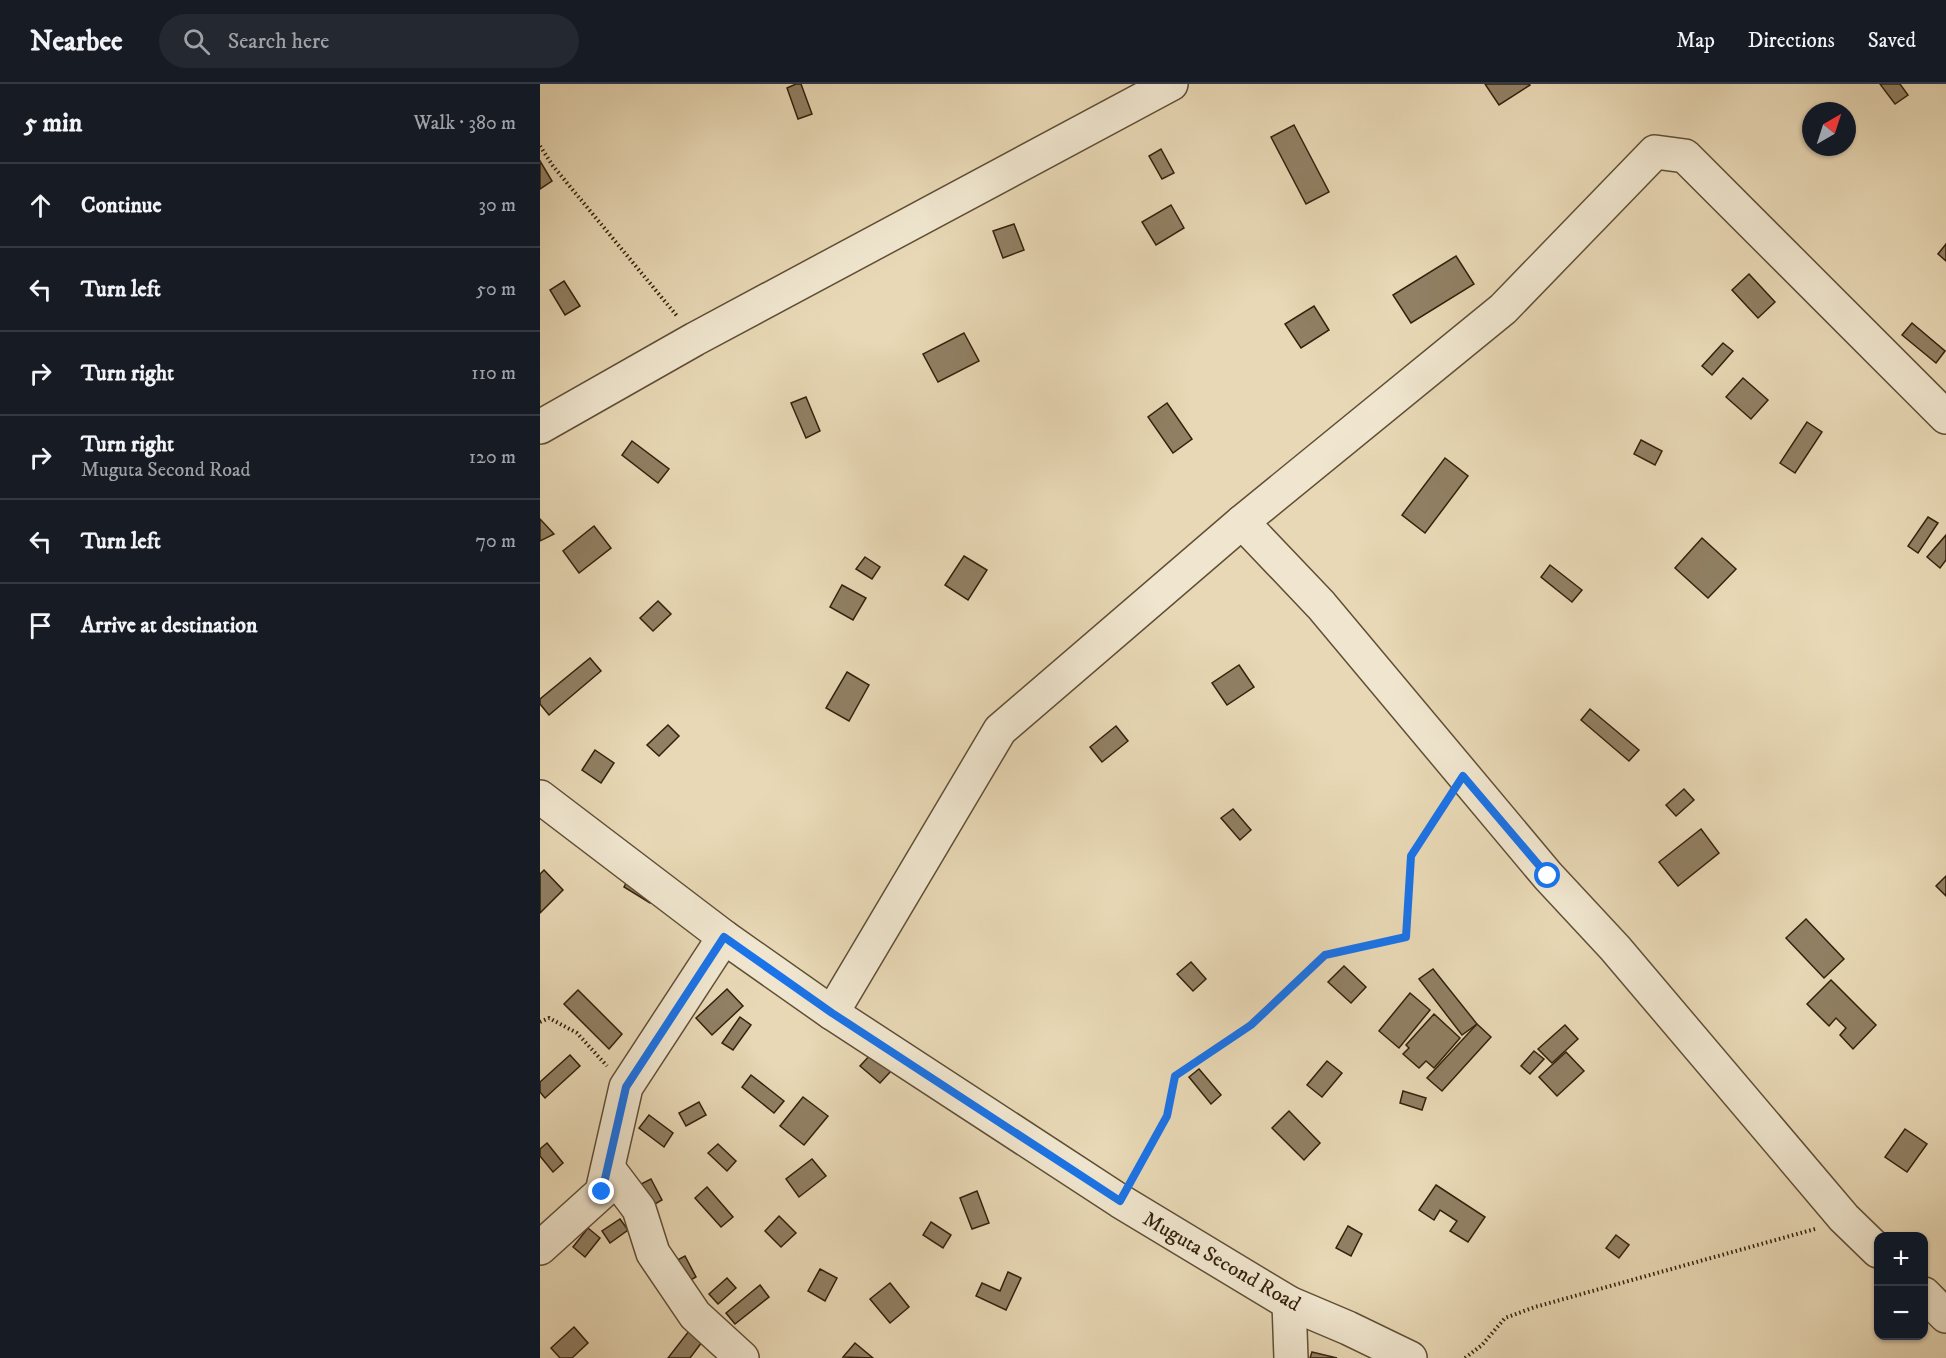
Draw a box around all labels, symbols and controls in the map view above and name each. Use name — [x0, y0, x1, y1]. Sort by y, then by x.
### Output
search box — [159, 14, 579, 68]
text: Nearbee — [30, 24, 123, 59]
icon: search — [180, 25, 213, 58]
text: Search here — [228, 28, 329, 55]
text: Map — [1676, 28, 1715, 54]
text: Directions — [1748, 28, 1835, 54]
text: Saved — [1868, 28, 1916, 54]
north arrow — [1802, 102, 1856, 156]
text: 5 min — [24, 107, 82, 140]
text: Walk · 380 m — [414, 111, 516, 136]
icon: ahead — [24, 189, 57, 222]
text: Continue — [81, 192, 162, 219]
text: 30 m — [478, 193, 516, 218]
icon: left — [24, 273, 57, 306]
text: Turn left — [81, 276, 161, 303]
text: 50 m — [476, 277, 516, 302]
icon: right — [24, 357, 57, 390]
text: Turn right — [81, 360, 174, 387]
text: 110 m — [471, 361, 516, 386]
text: Turn right — [81, 431, 174, 458]
icon: right — [24, 441, 57, 474]
text: 120 m — [469, 445, 516, 470]
text: Muguta Second Road — [81, 458, 250, 483]
icon: left — [24, 525, 57, 558]
text: Turn left — [81, 528, 161, 555]
text: 70 m — [475, 529, 516, 554]
icon: arrive — [24, 609, 57, 642]
text: Arrive at destination — [81, 612, 258, 639]
route start — [1534, 862, 1560, 888]
route end — [588, 1178, 614, 1204]
street label: Muguta Second Road — [1138, 1206, 1305, 1318]
map controls — [1874, 1232, 1928, 1340]
button: + — [1874, 1232, 1928, 1286]
button: − — [1874, 1286, 1928, 1340]

